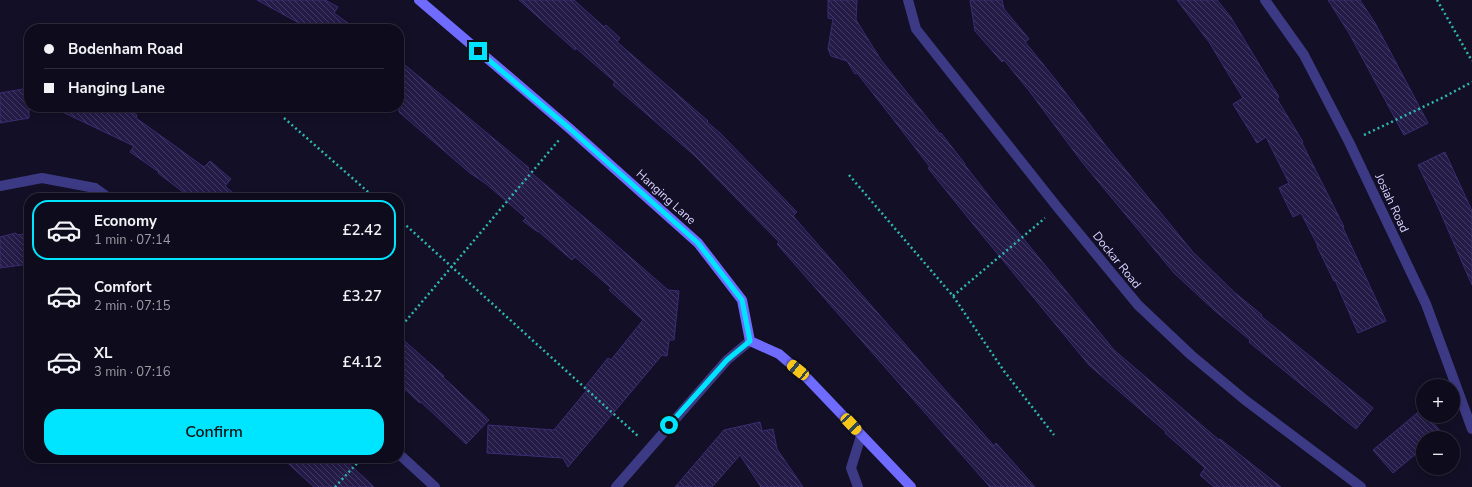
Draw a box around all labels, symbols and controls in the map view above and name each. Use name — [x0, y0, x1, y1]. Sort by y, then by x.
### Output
text: Bodenham Road — [68, 39, 183, 59]
route end — [469, 42, 487, 60]
text: Hanging Lane — [68, 78, 165, 98]
street label: Hanging Lane — [633, 166, 699, 228]
street label: Josiah Road — [1371, 170, 1413, 235]
text: Economy — [94, 211, 157, 231]
icon: car — [46, 212, 82, 248]
text: £2.42 — [342, 220, 382, 240]
street label: Dockar Road — [1089, 228, 1145, 292]
text: 1 min · 07:14 — [94, 231, 170, 249]
text: Comfort — [94, 277, 151, 297]
icon: car — [46, 278, 82, 314]
text: £3.27 — [342, 286, 382, 306]
text: 2 min · 07:15 — [94, 297, 170, 315]
text: XL — [94, 343, 113, 363]
icon: car — [46, 344, 82, 380]
text: £4.12 — [342, 352, 382, 372]
car — [785, 358, 811, 382]
text: 3 min · 07:16 — [94, 363, 170, 381]
map controls — [1416, 379, 1460, 475]
button: + — [1416, 379, 1460, 423]
button: Confirm — [44, 409, 384, 455]
car — [838, 411, 864, 437]
route start — [660, 416, 678, 434]
button: − — [1416, 431, 1460, 475]

